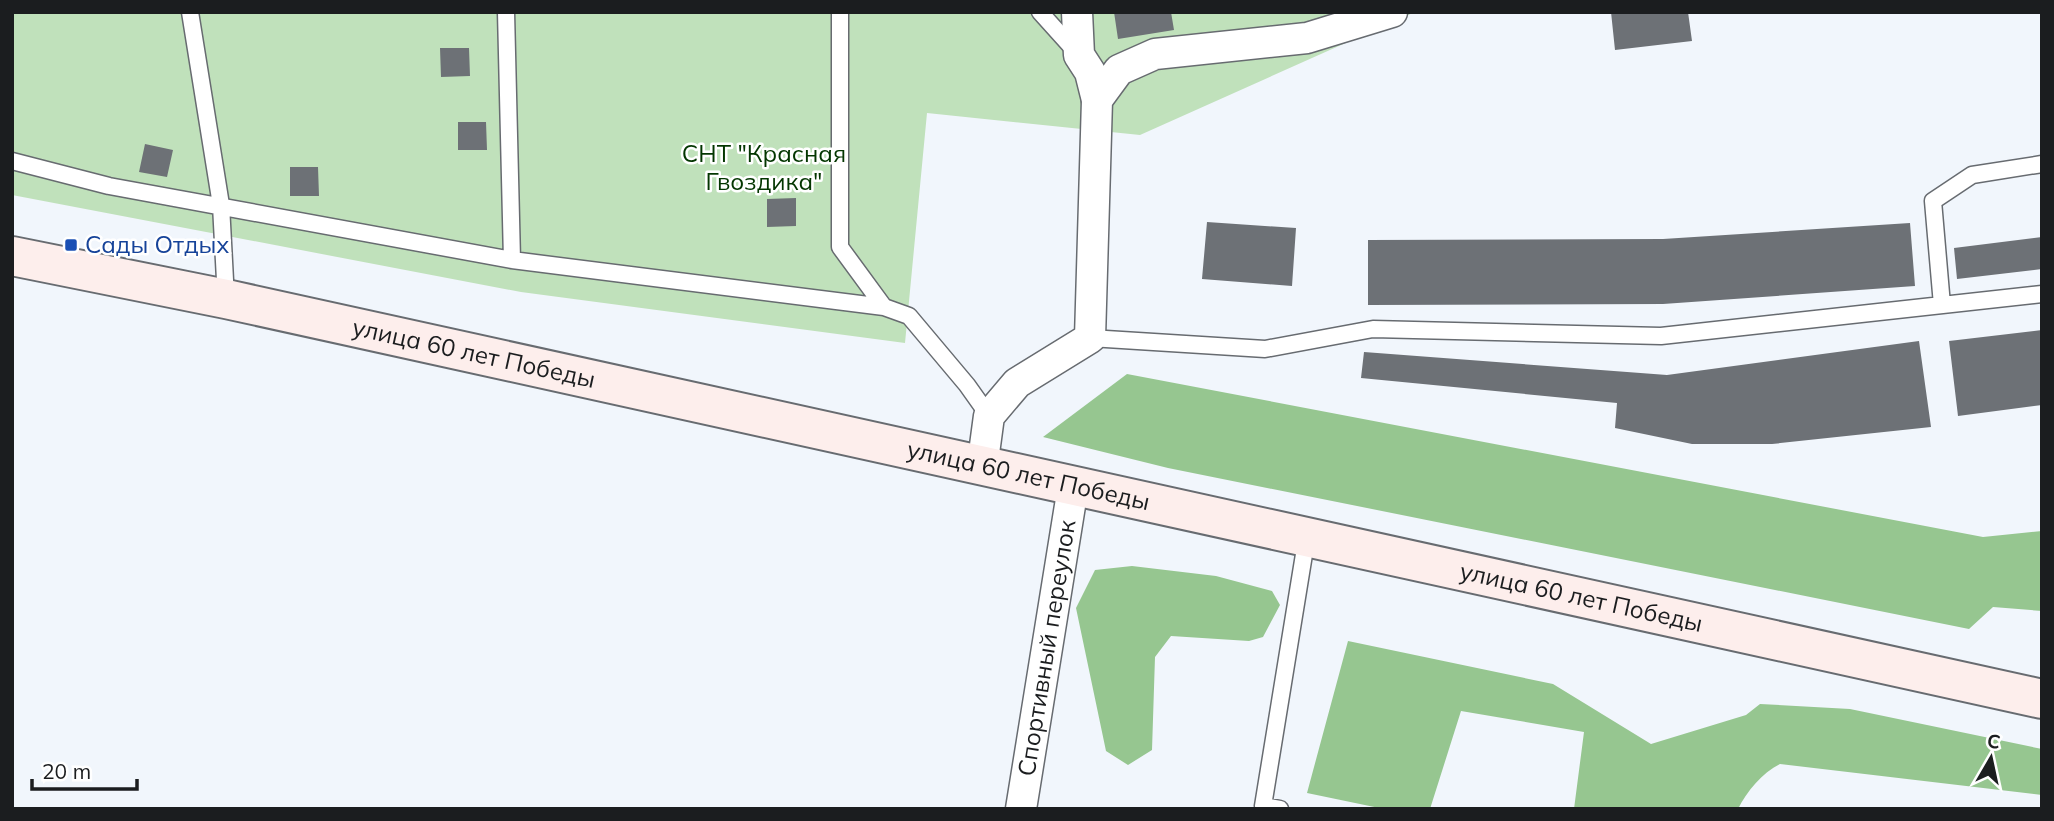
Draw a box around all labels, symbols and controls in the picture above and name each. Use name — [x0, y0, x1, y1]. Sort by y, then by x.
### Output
park label: СНТ "Красная Гвоздика" — [682, 138, 846, 196]
place label: Сады Отдых — [85, 229, 229, 259]
marker: Сады Отдых — [63, 237, 79, 253]
street label: улица 60 лет Победы — [350, 311, 598, 394]
street label: улица 60 лет Победы — [904, 433, 1153, 516]
street label: Спортивный переулок — [1011, 517, 1081, 778]
street label: улица 60 лет Победы — [1457, 555, 1706, 638]
north arrow — [1956, 723, 2026, 793]
text: С — [1985, 728, 2002, 754]
scale bar — [32, 748, 136, 792]
text: 20 m — [42, 758, 91, 784]

